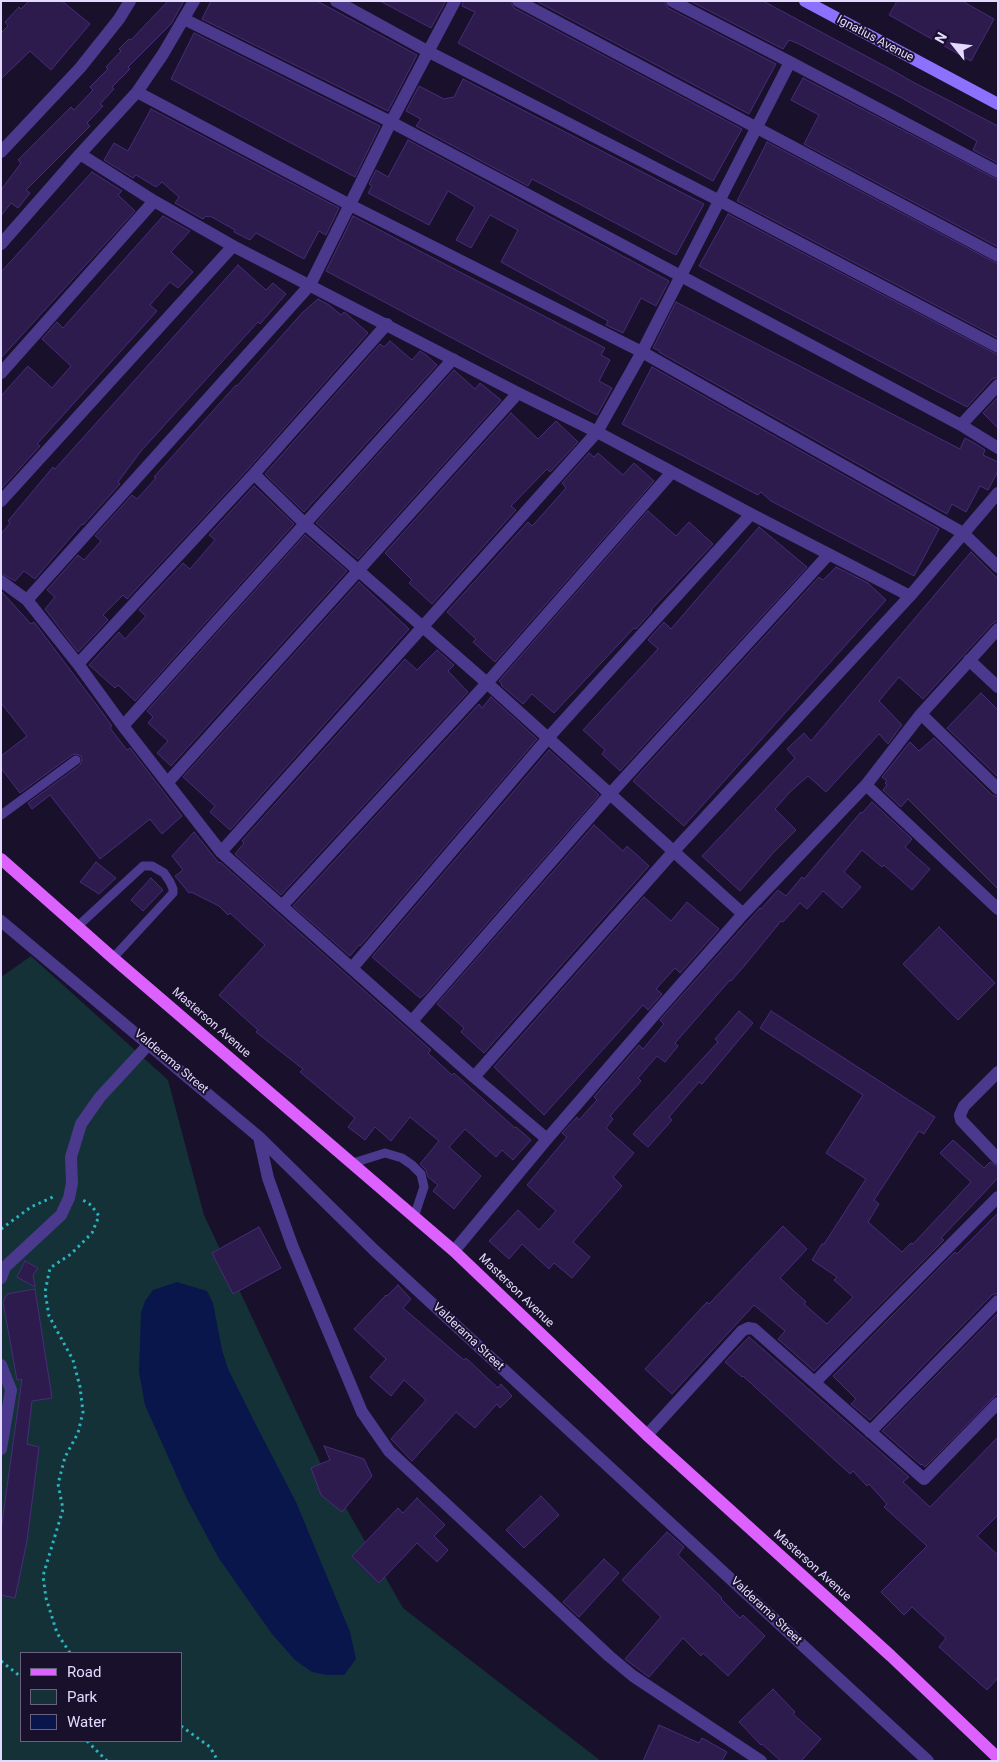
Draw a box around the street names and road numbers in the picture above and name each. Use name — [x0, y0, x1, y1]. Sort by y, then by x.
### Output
street label: Ignatius Avenue — [834, 13, 916, 65]
street label: Masterson Avenue — [169, 985, 253, 1061]
street label: Valderama Street — [131, 1027, 211, 1097]
street label: Masterson Avenue — [475, 1251, 557, 1331]
street label: Valderama Street — [429, 1300, 507, 1374]
street label: Masterson Avenue — [770, 1527, 854, 1605]
street label: Valderama Street — [727, 1574, 805, 1648]

